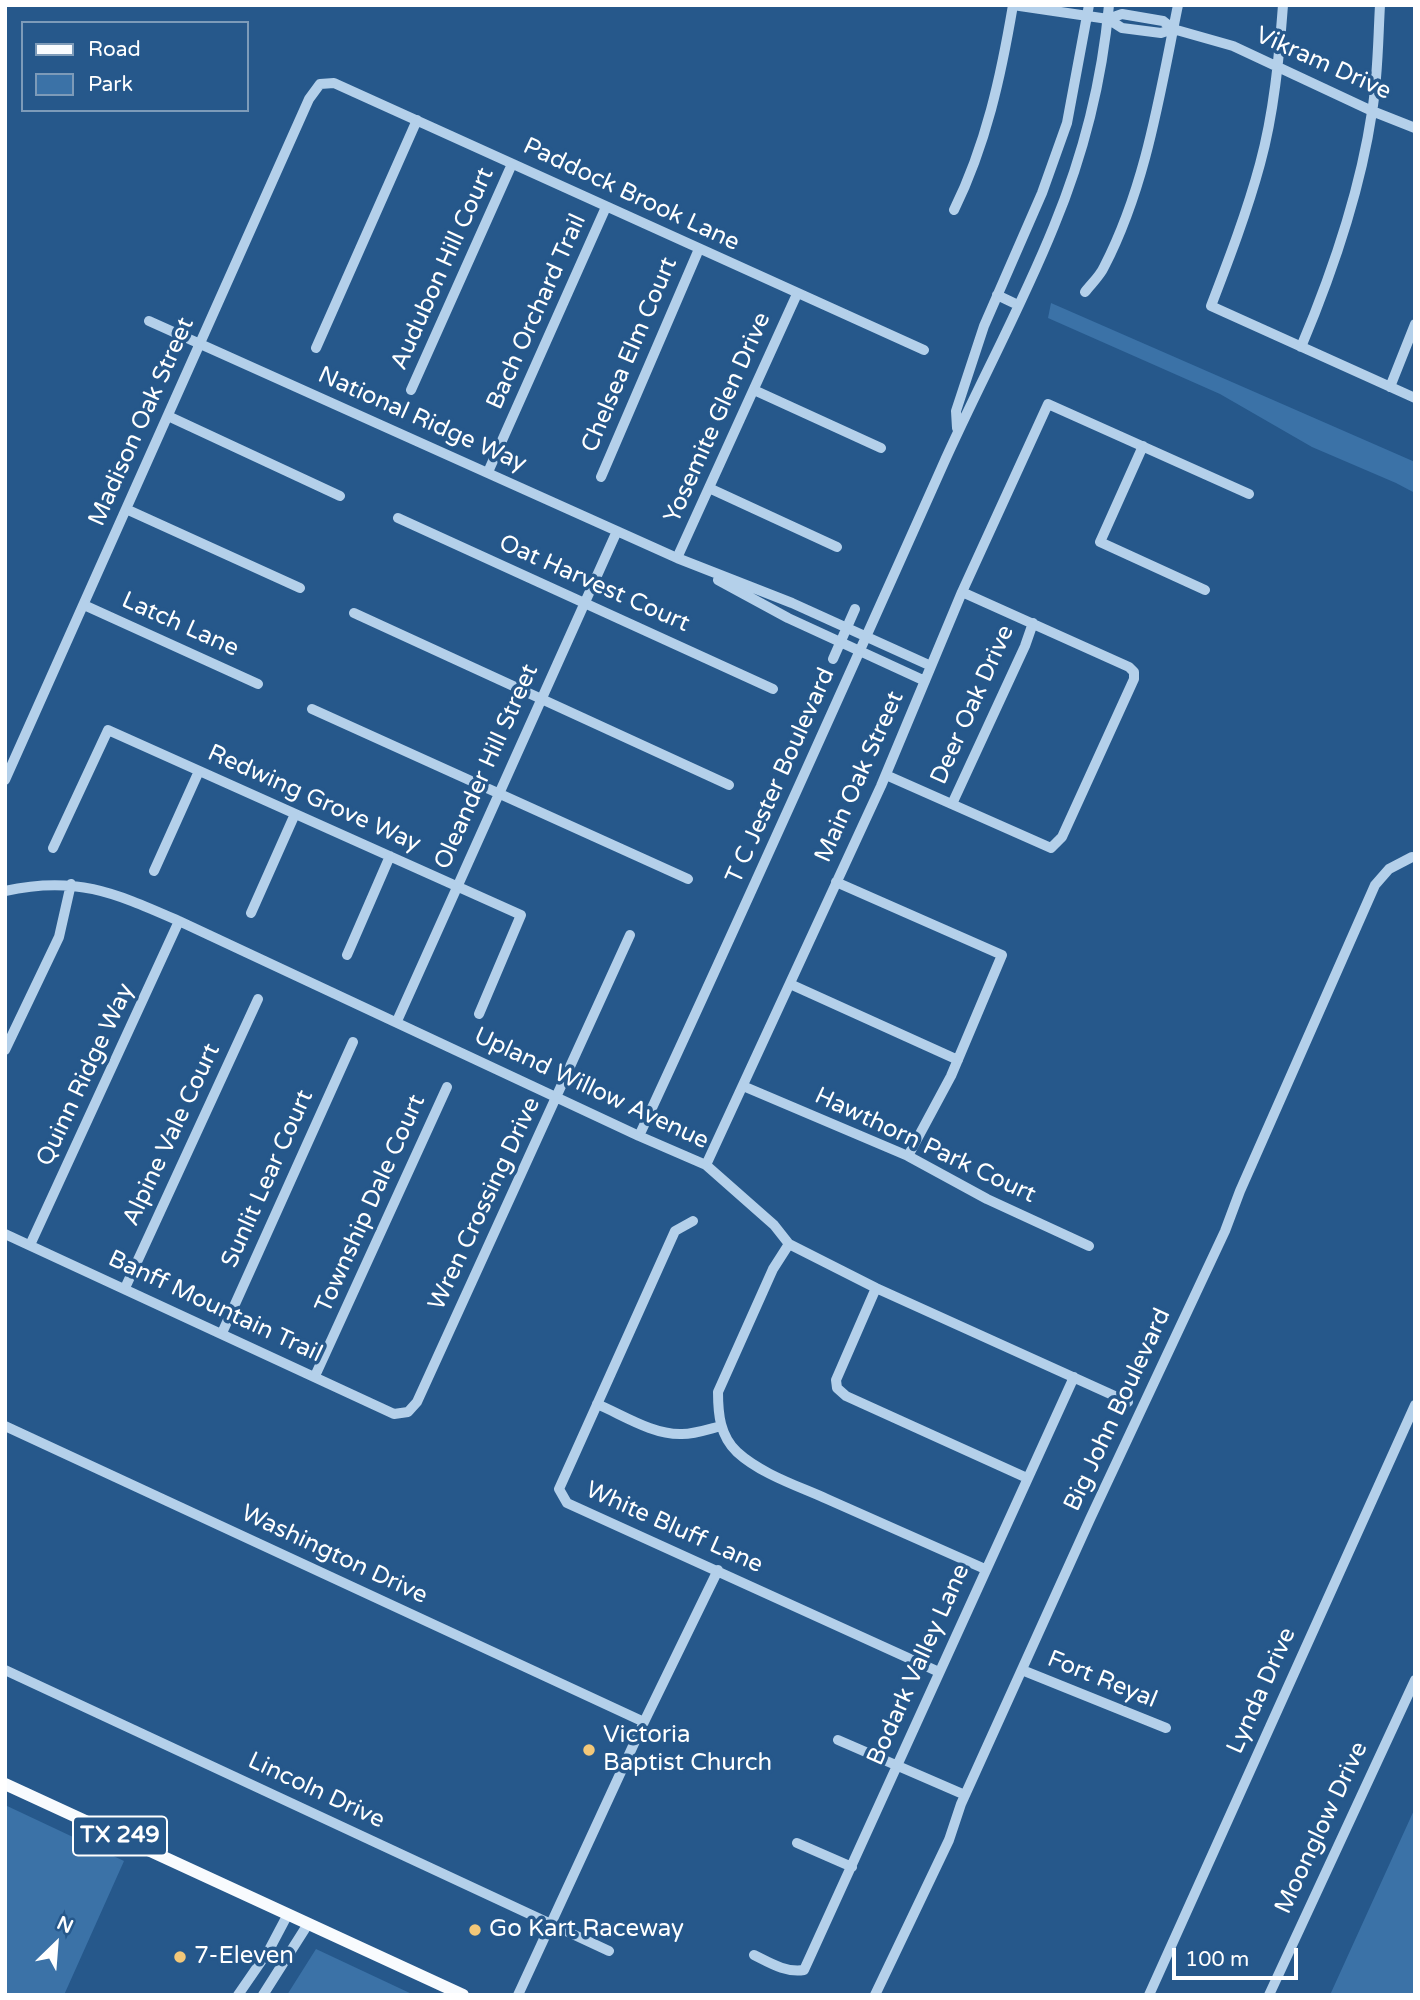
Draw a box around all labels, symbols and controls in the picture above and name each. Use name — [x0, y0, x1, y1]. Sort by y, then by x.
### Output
legend — [21, 21, 248, 112]
street label: Vikram Drive — [1251, 21, 1395, 107]
text: Road — [88, 37, 141, 62]
text: Park — [88, 72, 133, 97]
street label: Paddock Brook Lane — [518, 132, 744, 258]
street label: Audubon Hill Court — [385, 163, 501, 375]
street label: Bach Orchard Trail — [481, 210, 593, 414]
street label: Chelsea Elm Court — [576, 253, 684, 457]
street label: Yosemite Glen Drive — [659, 308, 777, 528]
street label: Madison Oak Street — [83, 313, 201, 531]
street label: National Ridge Way — [313, 361, 531, 479]
street label: Oat Harvest Court — [494, 529, 694, 639]
street label: Latch Lane — [117, 586, 243, 664]
street label: Deer Oak Drive — [925, 621, 1021, 789]
street label: Oleander Hill Street — [429, 660, 545, 874]
street label: T C Jester Boulevard — [720, 664, 842, 888]
street label: Main Oak Street — [809, 687, 911, 867]
street label: Redwing Grove Way — [203, 739, 425, 859]
street label: Quinn Ridge Way — [31, 979, 141, 1171]
street label: Upland Willow Avenue — [469, 1022, 713, 1156]
street label: Alpine Vale Court — [117, 1039, 227, 1231]
street label: Hawthorn Park Court — [810, 1082, 1040, 1210]
street label: Sunlit Lear Court — [216, 1086, 320, 1272]
street label: Township Dale Court — [310, 1091, 432, 1317]
street label: Wren Crossing Drive — [423, 1093, 547, 1315]
street label: Banff Mountain Trail — [103, 1245, 327, 1369]
street label: Big John Boulevard — [1058, 1304, 1178, 1516]
street label: White Bluff Lane — [581, 1476, 767, 1580]
street label: Washington Drive — [236, 1499, 432, 1611]
street label: Bodark Valley Lane — [862, 1560, 976, 1770]
street label: Lynda Drive — [1221, 1623, 1303, 1759]
street label: Fort Reyal — [1043, 1645, 1161, 1715]
place label: Victoria Baptist Church — [603, 1722, 772, 1778]
street label: Moonglow Drive — [1270, 1737, 1374, 1919]
marker: Victoria Baptist Church — [581, 1742, 597, 1758]
street label: Lincoln Drive — [243, 1747, 389, 1835]
road number: TX 249 — [73, 1816, 167, 1856]
north arrow — [21, 1909, 91, 1979]
text: N — [53, 1912, 76, 1938]
place label: Go Kart Raceway — [489, 1916, 684, 1944]
marker: Go Kart Raceway — [467, 1922, 483, 1938]
scale bar — [1175, 1934, 1301, 1978]
place label: 7-Eleven — [194, 1943, 294, 1971]
text: 100 m — [1185, 1947, 1249, 1972]
marker: 7-Eleven — [172, 1949, 188, 1965]

